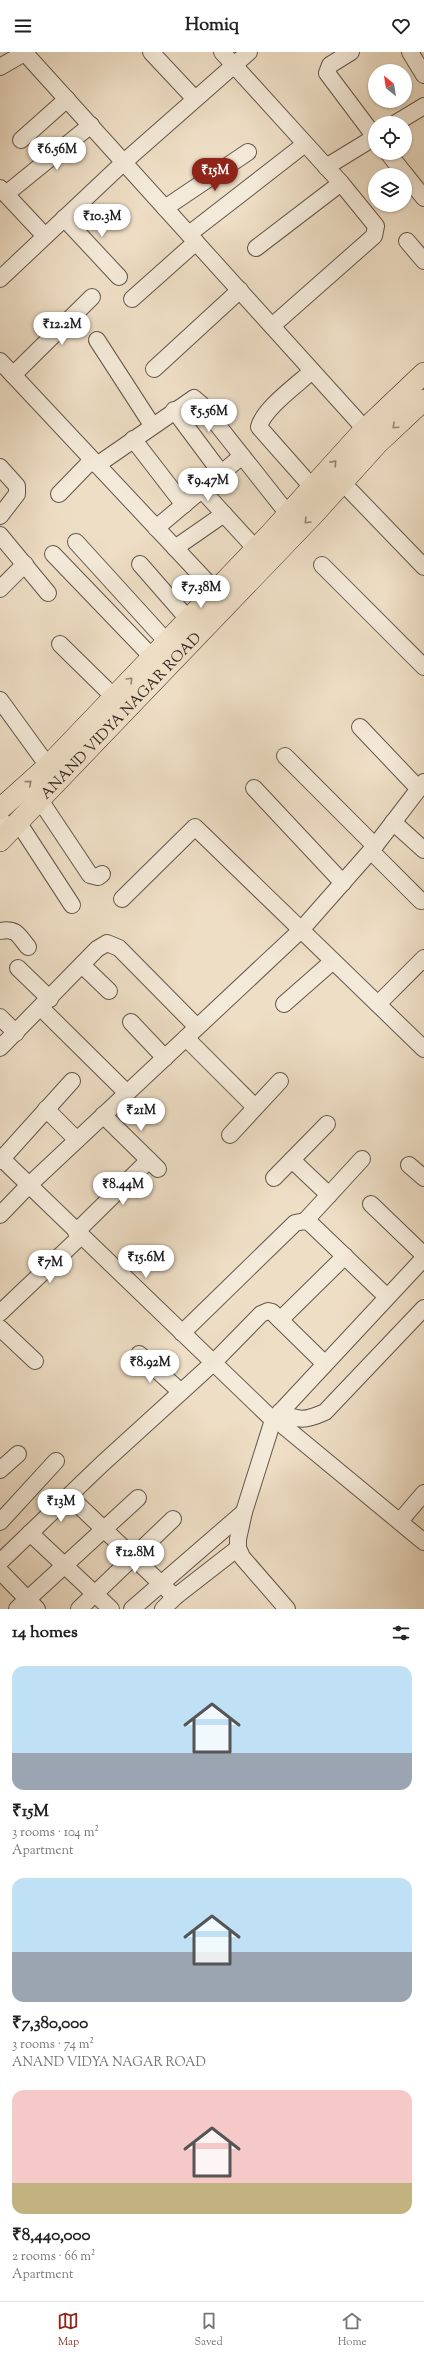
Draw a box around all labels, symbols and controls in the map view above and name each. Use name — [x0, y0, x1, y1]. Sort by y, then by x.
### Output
text: Homiq — [185, 13, 239, 39]
icon: menu — [12, 15, 34, 37]
icon: heart — [390, 15, 412, 37]
north arrow — [368, 64, 412, 108]
map controls — [368, 64, 412, 212]
button: locate — [368, 116, 412, 160]
pin: ₹6.56M — [24, 137, 90, 171]
text: ₹6.56M — [37, 141, 77, 159]
pin: ₹15M — [191, 158, 239, 192]
text: ₹15M — [201, 162, 229, 180]
button: layers — [368, 168, 412, 212]
pin: ₹10.3M — [69, 204, 135, 238]
text: ₹10.3M — [83, 208, 121, 226]
pin: ₹12.2M — [29, 312, 95, 346]
text: ₹12.2M — [42, 316, 82, 334]
pin: ₹5.56M — [176, 399, 242, 433]
text: ₹5.56M — [190, 403, 228, 421]
one-way arrow — [393, 422, 400, 429]
one-way arrow — [329, 460, 337, 468]
pin: ₹9.47M — [175, 468, 241, 502]
text: ₹9.47M — [187, 472, 229, 490]
one-way arrow — [305, 517, 312, 524]
pin: ₹7.38M — [168, 575, 234, 609]
text: ₹7.38M — [181, 579, 221, 597]
street label: ANAND VIDYA NAGAR ROAD — [37, 628, 207, 805]
one-way arrow — [125, 677, 133, 685]
one-way arrow — [24, 780, 32, 787]
pin: ₹21M — [117, 1098, 165, 1132]
text: ₹21M — [126, 1102, 156, 1120]
pin: ₹8.44M — [90, 1172, 156, 1206]
text: ₹8.44M — [102, 1176, 144, 1194]
pin: ₹15.6M — [113, 1245, 179, 1279]
text: ₹15.6M — [127, 1249, 165, 1267]
pin: ₹7M — [31, 1250, 69, 1284]
text: ₹7M — [37, 1254, 63, 1272]
pin: ₹8.92M — [117, 1350, 183, 1384]
text: ₹8.92M — [129, 1354, 171, 1372]
pin: ₹13M — [37, 1489, 85, 1523]
text: ₹13M — [46, 1493, 76, 1511]
pin: ₹12.8M — [102, 1540, 168, 1574]
text: ₹12.8M — [115, 1544, 155, 1562]
text: 14 homes — [12, 1621, 78, 1645]
icon: filters — [390, 1622, 412, 1644]
icon: home — [176, 1692, 248, 1764]
text: ₹15M — [12, 1800, 49, 1824]
text: 3 rooms · 104 m² — [12, 1824, 99, 1842]
text: Apartment — [12, 1842, 73, 1860]
icon: home — [176, 1904, 248, 1976]
text: ₹7,380,000 — [12, 2012, 88, 2036]
text: 3 rooms · 74 m² — [12, 2036, 94, 2054]
text: ANAND VIDYA NAGAR ROAD — [12, 2054, 206, 2072]
icon: home — [176, 2116, 248, 2188]
text: ₹8,440,000 — [12, 2224, 91, 2248]
text: 2 rooms · 66 m² — [12, 2248, 95, 2266]
text: Apartment — [12, 2266, 73, 2284]
tab: Map — [57, 2310, 79, 2350]
tab: Saved — [194, 2310, 223, 2350]
tab: Home — [338, 2310, 367, 2350]

